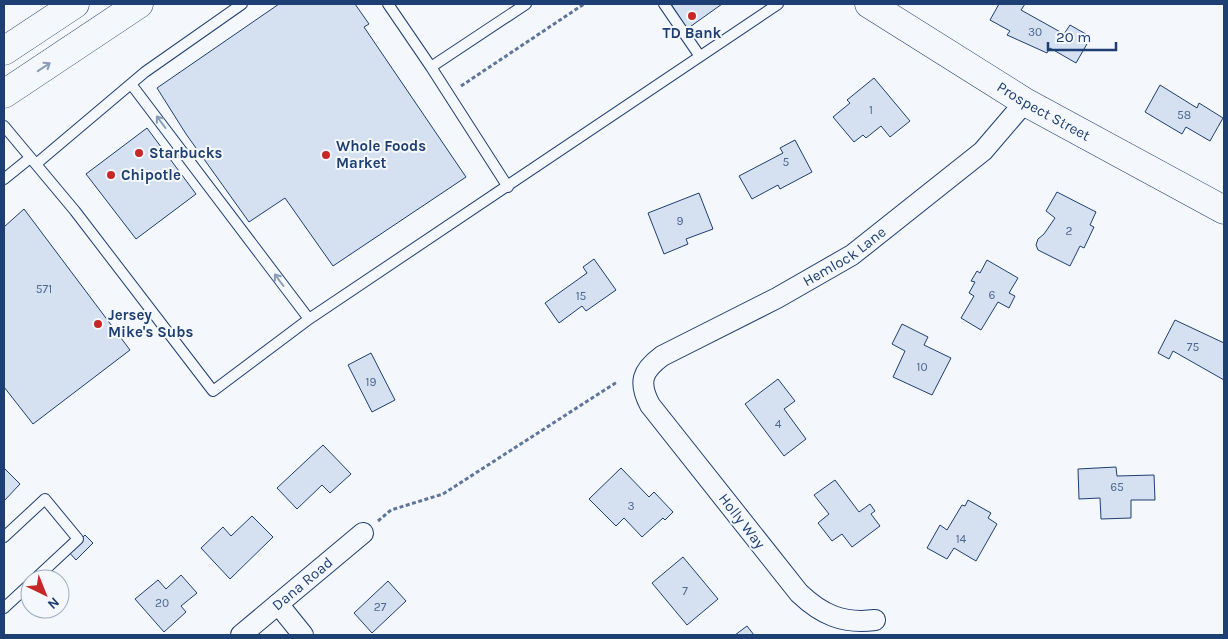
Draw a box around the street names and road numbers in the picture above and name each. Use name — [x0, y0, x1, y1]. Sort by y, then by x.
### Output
street label: Prospect Street — [994, 78, 1094, 145]
street label: Hemlock Lane — [800, 223, 889, 290]
street label: Holly Way — [715, 490, 769, 552]
street label: Dana Road — [268, 553, 336, 614]

